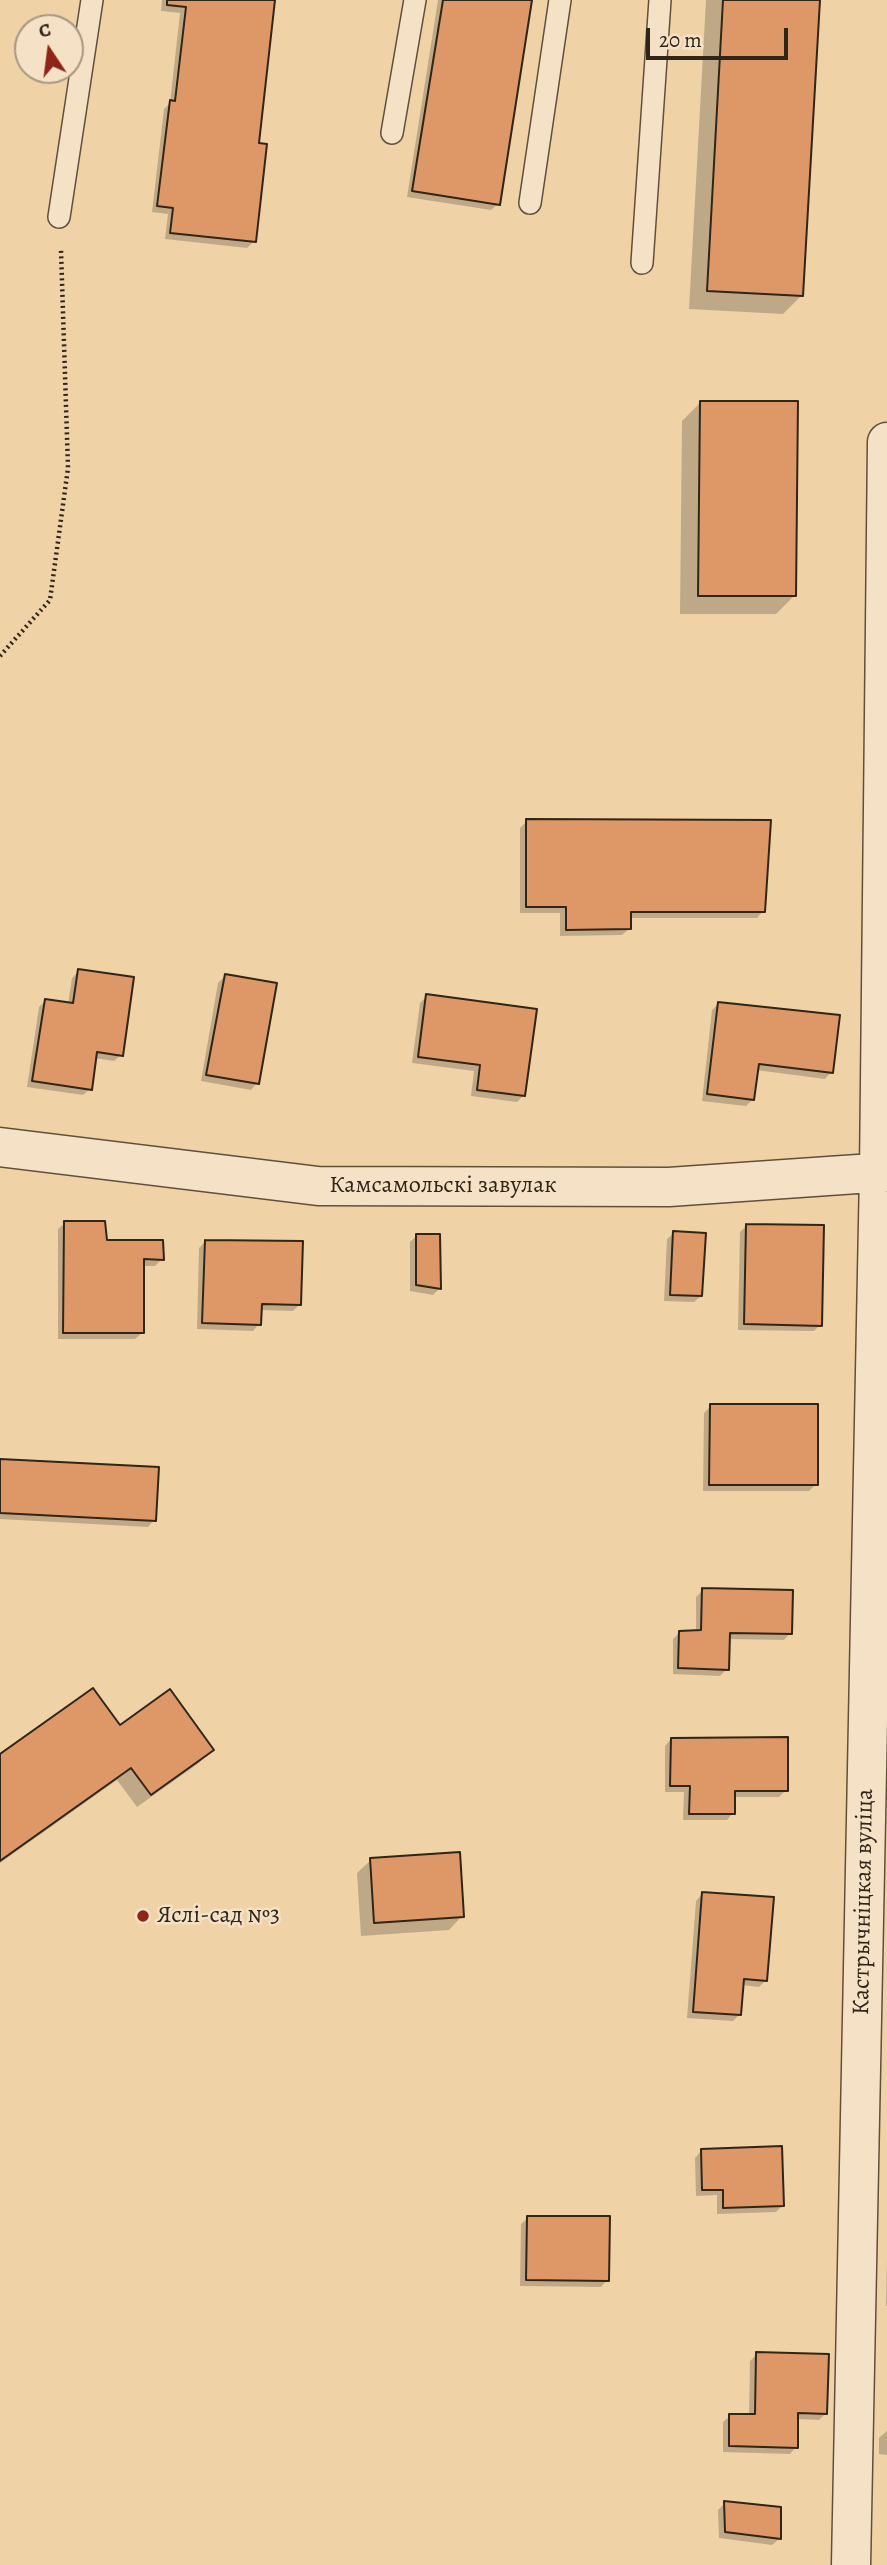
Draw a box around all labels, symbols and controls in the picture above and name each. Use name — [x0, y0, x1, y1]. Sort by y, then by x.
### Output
north arrow — [14, 14, 84, 84]
scale bar — [649, 14, 791, 58]
text: С — [36, 17, 53, 44]
text: 20 m — [659, 26, 702, 54]
street label: Камсамольскі завулак — [329, 1172, 557, 1200]
street label: Кастрычніцкая вуліца — [848, 1789, 880, 2015]
place label: Яслі-сад №3 — [157, 1902, 280, 1930]
marker: Яслі-сад №3 — [135, 1908, 151, 1924]

